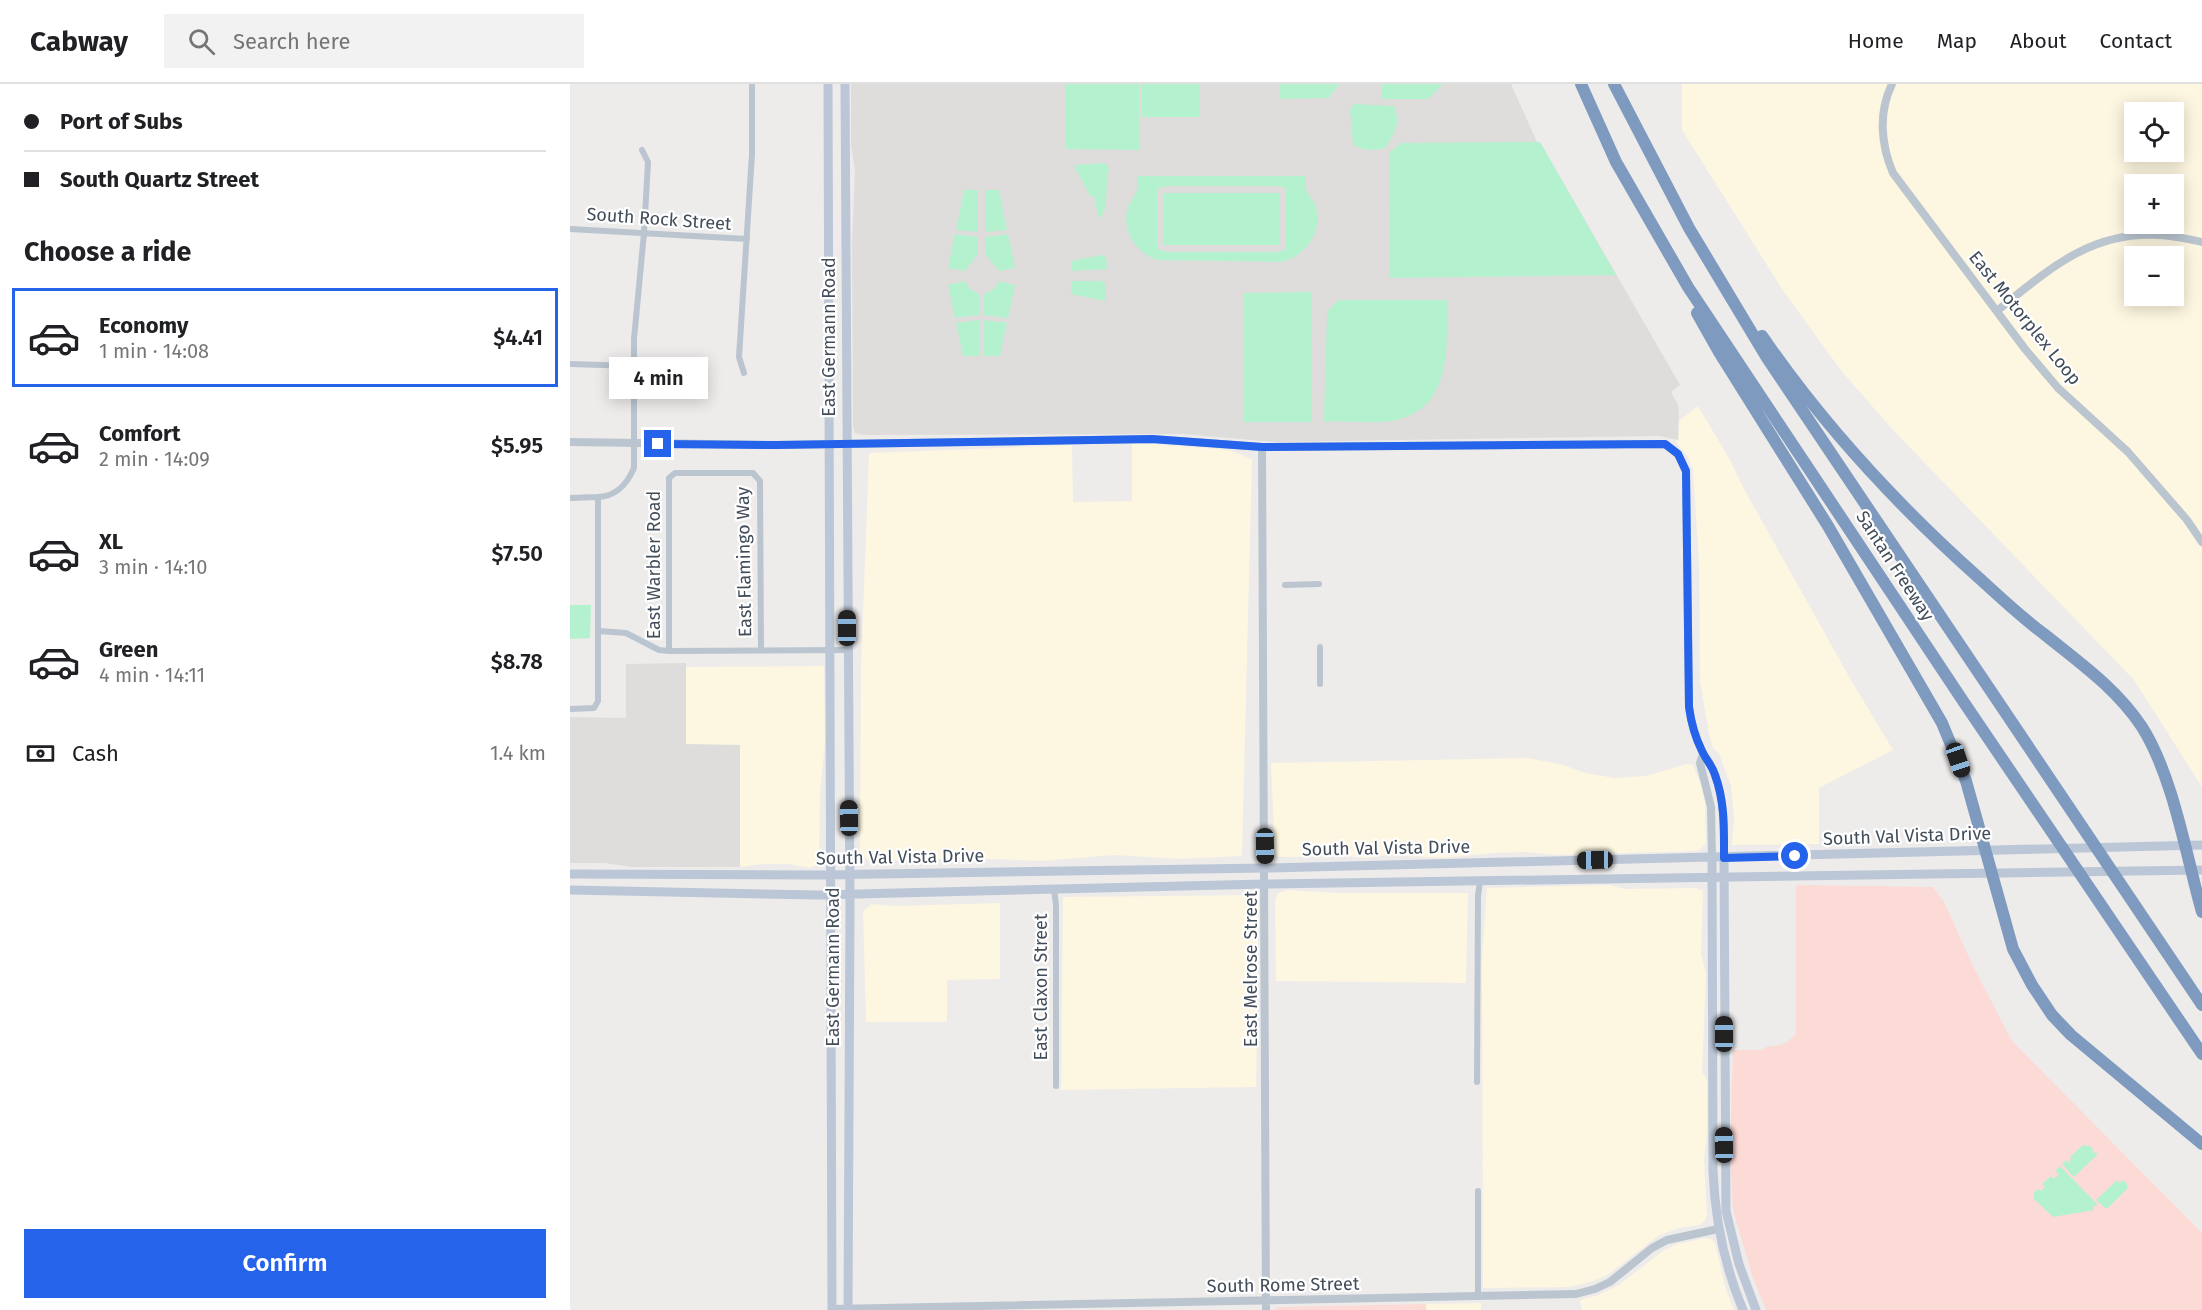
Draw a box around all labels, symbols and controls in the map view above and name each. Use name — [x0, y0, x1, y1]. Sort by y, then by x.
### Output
search box — [164, 14, 584, 68]
text: Cabway — [30, 25, 128, 58]
icon: search — [185, 25, 218, 58]
text: Search here — [233, 28, 350, 55]
text: Home — [1848, 28, 1904, 54]
text: Map — [1937, 28, 1977, 54]
text: About — [2010, 28, 2067, 54]
text: Contact — [2100, 28, 2172, 54]
map controls — [2124, 102, 2184, 306]
button: locate — [2124, 102, 2184, 162]
text: Port of Subs — [60, 108, 183, 135]
text: South Quartz Street — [60, 166, 259, 193]
button: + — [2124, 174, 2184, 234]
street label: South Rock Street — [586, 203, 733, 235]
text: Choose a ride — [24, 236, 191, 268]
button: − — [2124, 246, 2184, 306]
street label: East Motorplex Loop — [1964, 247, 2086, 389]
street label: East Germann Road — [818, 257, 840, 417]
icon: car — [27, 311, 81, 365]
text: Economy — [99, 312, 188, 339]
text: $4.41 — [493, 324, 543, 351]
text: 1 min · 14:08 — [99, 339, 209, 363]
callout: 4 min — [608, 357, 708, 399]
text: 4 min — [633, 366, 684, 390]
icon: car — [27, 419, 81, 473]
text: Comfort — [99, 420, 180, 447]
route end — [644, 430, 671, 457]
text: $5.95 — [491, 432, 543, 459]
text: 2 min · 14:09 — [99, 447, 210, 471]
street label: East Flamingo Way — [732, 486, 756, 637]
street label: East Warbler Road — [643, 491, 665, 639]
street label: Santan Freeway — [1851, 507, 1939, 625]
icon: car — [27, 527, 81, 581]
text: XL — [99, 528, 123, 555]
text: $7.50 — [491, 540, 543, 567]
text: 3 min · 14:10 — [99, 555, 207, 579]
car — [838, 610, 856, 646]
icon: car — [27, 635, 81, 689]
text: Green — [99, 636, 158, 663]
text: $8.78 — [491, 648, 543, 675]
text: 4 min · 14:11 — [99, 663, 205, 687]
icon: cash — [24, 737, 57, 770]
text: Cash — [72, 740, 119, 767]
car — [1944, 740, 1972, 780]
text: 1.4 km — [490, 741, 546, 765]
car — [840, 800, 858, 836]
street label: South Val Vista Drive — [1823, 822, 1991, 850]
car — [1256, 828, 1274, 864]
street label: South Val Vista Drive — [1302, 836, 1470, 860]
route start — [1781, 842, 1808, 869]
street label: South Val Vista Drive — [816, 845, 984, 869]
car — [1577, 851, 1613, 869]
street label: East Germann Road — [822, 887, 844, 1047]
street label: East Melrose Street — [1240, 890, 1262, 1047]
street label: East Claxon Street — [1030, 913, 1052, 1060]
car — [1715, 1016, 1733, 1052]
car — [1715, 1127, 1733, 1163]
button: Confirm — [24, 1229, 546, 1298]
street label: South Rome Street — [1207, 1273, 1360, 1297]

